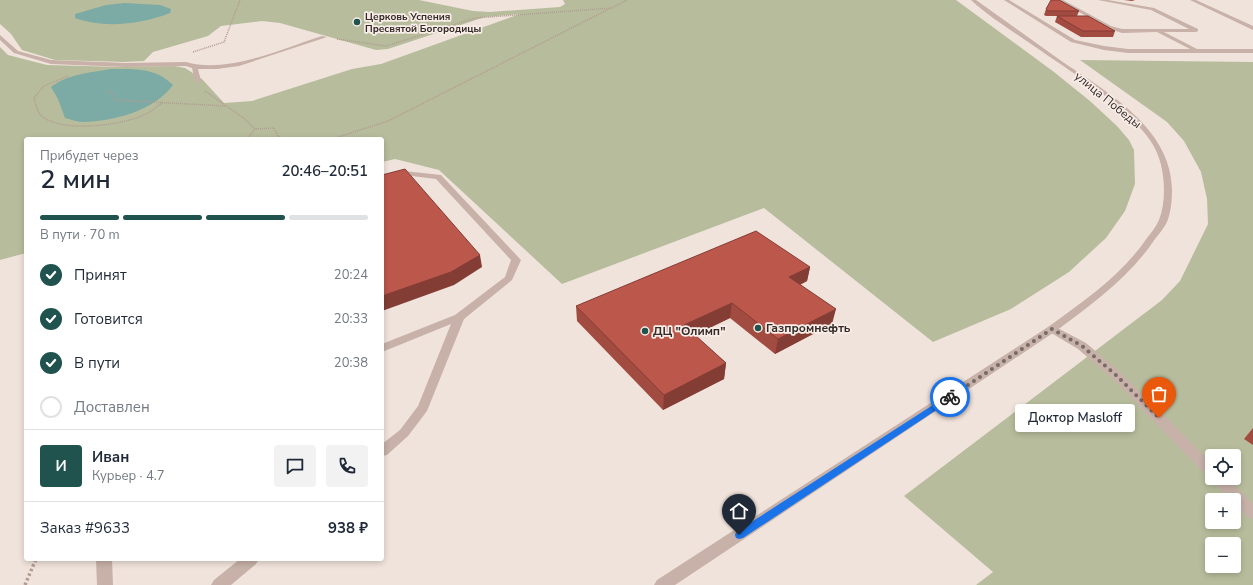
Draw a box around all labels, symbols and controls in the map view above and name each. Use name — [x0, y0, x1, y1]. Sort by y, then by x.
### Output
place label: Церковь Успения Пресвятой Богородицы — [365, 10, 481, 36]
marker: Церковь Успения Пресвятой Богородицы — [352, 17, 362, 27]
street label: улица Победы — [1071, 68, 1145, 132]
text: Прибудет через — [40, 147, 138, 165]
text: 20:46–20:51 — [281, 161, 368, 181]
text: 2 мин — [40, 162, 111, 197]
text: В пути · 70 m — [40, 226, 120, 244]
icon: check — [40, 264, 62, 286]
text: Принят — [74, 265, 127, 285]
text: 20:24 — [334, 266, 368, 284]
icon: check — [40, 308, 62, 330]
text: Готовится — [74, 309, 143, 329]
text: 20:33 — [334, 310, 368, 328]
place label: Газпромнефть — [766, 320, 851, 336]
place label: ДЦ "Олимп" — [653, 323, 726, 339]
marker: Газпромнефть — [753, 323, 763, 333]
marker: ДЦ "Олимп" — [640, 326, 650, 336]
icon: check — [40, 352, 62, 374]
text: В пути — [74, 353, 120, 373]
text: 20:38 — [334, 354, 368, 372]
courier — [930, 377, 970, 417]
pin — [1142, 377, 1176, 418]
icon: bag — [1148, 383, 1170, 405]
icon: bike — [939, 386, 961, 408]
text: Доставлен — [74, 397, 150, 417]
callout: Доктор Masloff — [1015, 404, 1135, 432]
text: Доктор Masloff — [1028, 409, 1122, 427]
button: chat — [274, 445, 316, 487]
button: phone — [326, 445, 368, 487]
text: Иван — [92, 447, 129, 467]
map controls — [1205, 449, 1241, 573]
button: locate — [1205, 449, 1241, 485]
text: И — [55, 456, 67, 476]
text: Курьер · 4.7 — [92, 467, 165, 485]
button: + — [1205, 493, 1241, 529]
pin — [722, 494, 756, 535]
icon: home — [728, 500, 750, 522]
text: Заказ #9633 — [40, 518, 130, 538]
text: 938 ₽ — [328, 518, 368, 538]
button: − — [1205, 537, 1241, 573]

